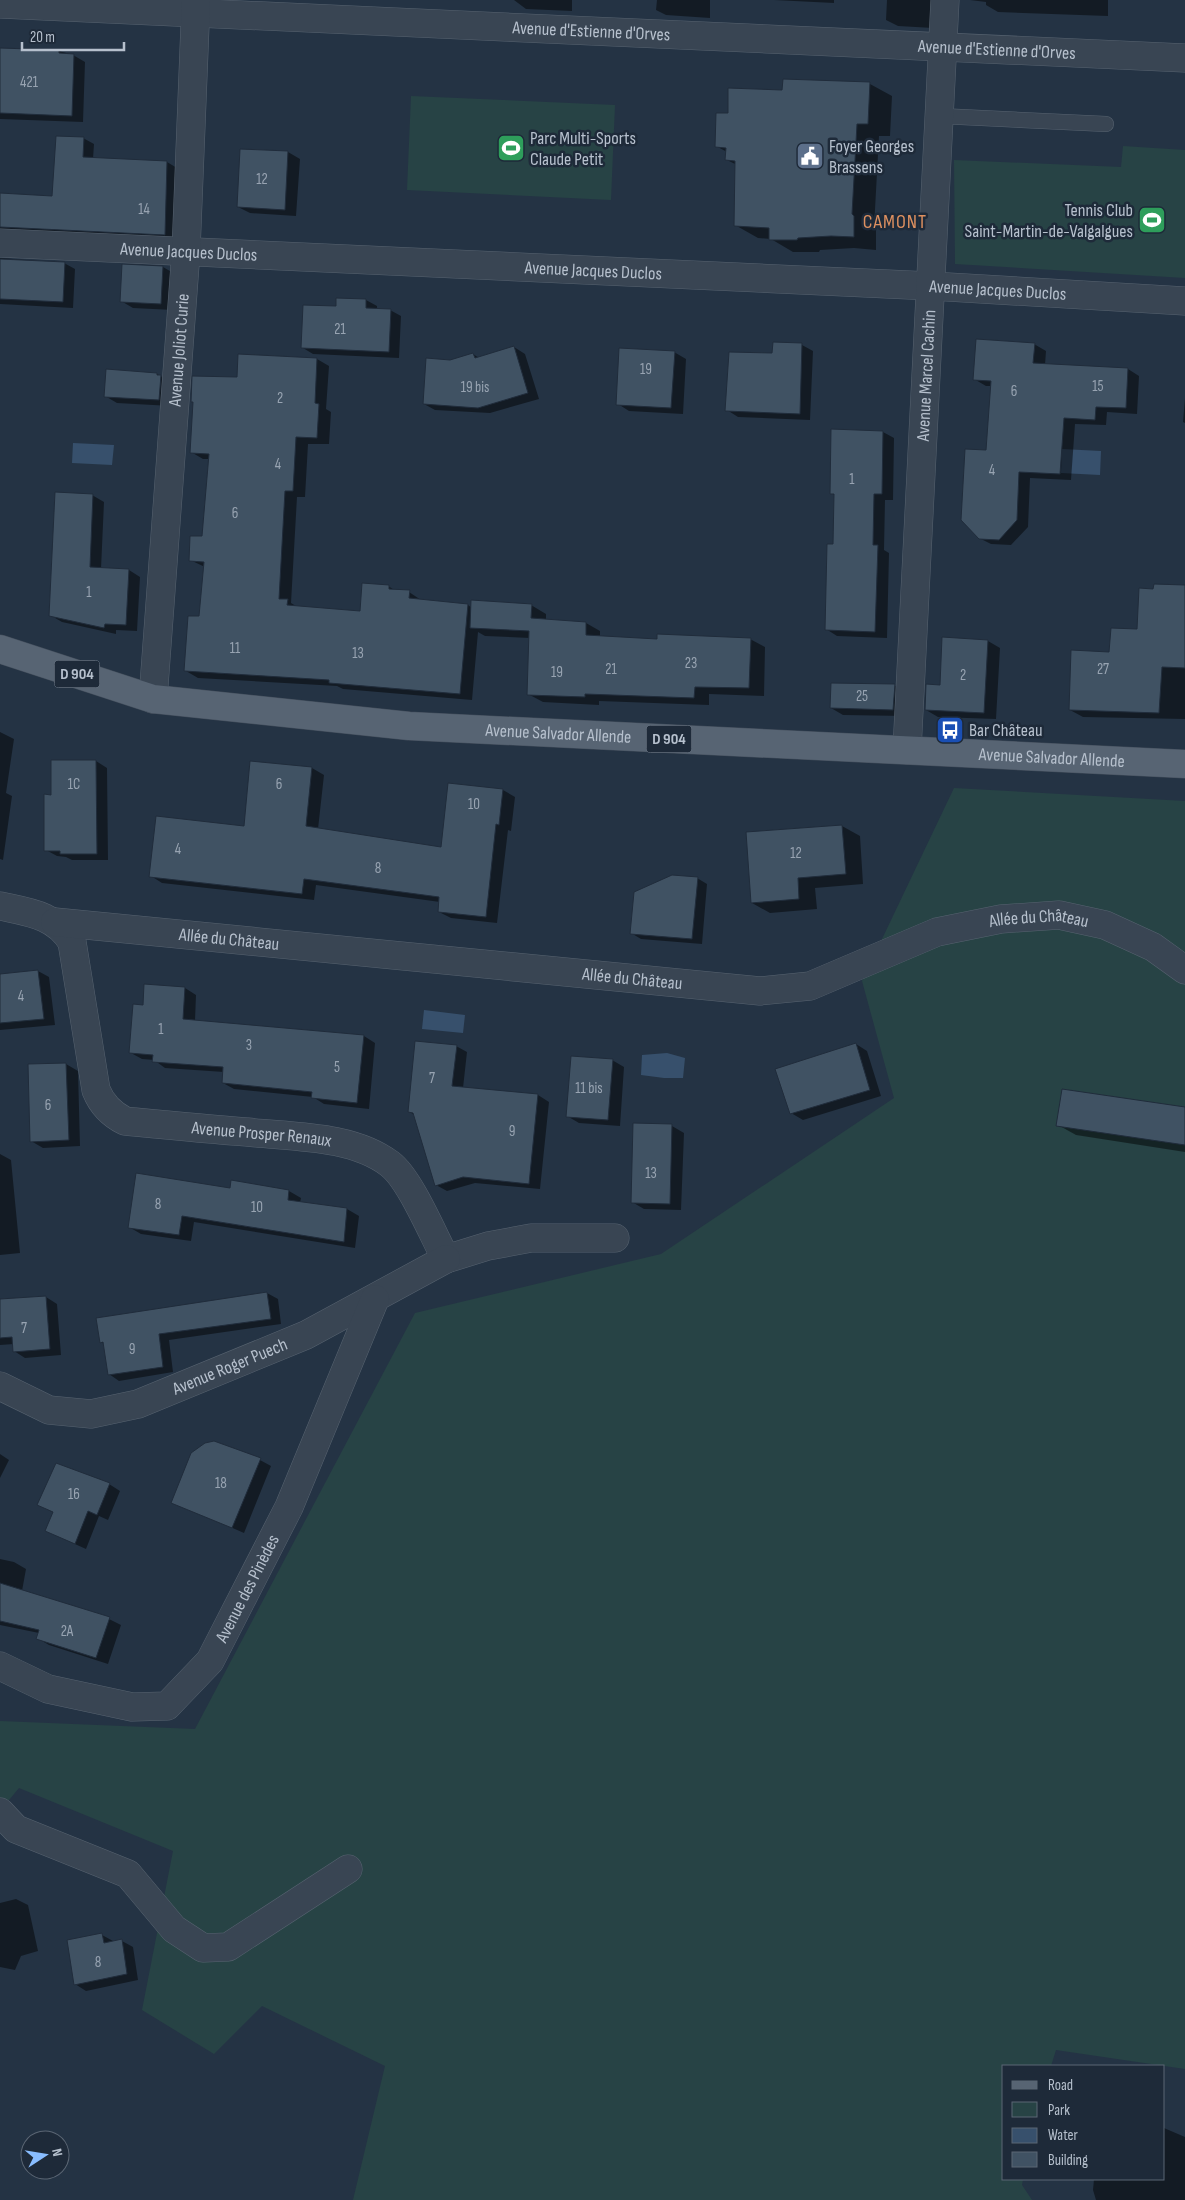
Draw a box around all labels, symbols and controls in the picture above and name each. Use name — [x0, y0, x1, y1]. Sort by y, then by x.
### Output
street label: Avenue d'Estienne d'Orves — [511, 17, 671, 45]
scale bar — [22, 20, 125, 52]
text: 20 m — [30, 28, 55, 47]
street label: Avenue d'Estienne d'Orves — [917, 35, 1076, 64]
house number: 421 — [20, 73, 39, 92]
place label: Parc Multi-Sports Claude Petit — [530, 128, 636, 170]
sports icon: Parc Multi-Sports Claude Petit — [496, 133, 526, 163]
place label: Foyer Georges Brassens — [829, 136, 914, 178]
public building icon: Foyer Georges Brassens — [795, 141, 825, 171]
house number: 12 — [256, 170, 268, 189]
house number: 14 — [138, 200, 150, 219]
place label: Tennis Club Saint-Martin-de-Valgalgues — [965, 200, 1133, 242]
sports icon: Tennis Club Saint-Martin-de-Valgalgues — [1137, 205, 1167, 235]
district label: CAMONT — [863, 210, 927, 234]
street label: Avenue Jacques Duclos — [119, 238, 258, 265]
street label: Avenue Jacques Duclos — [523, 257, 662, 284]
street label: Avenue Jacques Duclos — [928, 275, 1067, 304]
street label: Avenue Joliot Curie — [164, 293, 193, 408]
street label: Avenue Marcel Cachin — [912, 309, 940, 443]
house number: 21 — [334, 320, 346, 339]
house number: 19 — [640, 360, 652, 379]
house number: 15 — [1092, 377, 1104, 396]
house number: 19 bis — [461, 378, 489, 397]
house number: 6 — [1011, 382, 1017, 401]
house number: 2 — [277, 389, 283, 408]
house number: 4 — [275, 455, 281, 474]
house number: 4 — [989, 461, 995, 480]
house number: 1 — [849, 470, 855, 489]
house number: 6 — [232, 504, 238, 523]
house number: 1 — [86, 583, 92, 602]
house number: 11 — [230, 639, 241, 658]
house number: 13 — [352, 644, 364, 663]
house number: 23 — [685, 654, 697, 673]
house number: 21 — [605, 660, 617, 679]
house number: 27 — [1097, 660, 1109, 679]
road number: D 904 — [54, 661, 100, 688]
house number: 19 — [551, 663, 563, 682]
house number: 2 — [960, 666, 966, 685]
house number: 25 — [856, 687, 868, 706]
bus stop icon: Bar Château — [935, 715, 965, 745]
street label: Avenue Salvador Allende — [484, 719, 632, 747]
place label: Bar Château — [969, 720, 1042, 741]
road number: D 904 — [646, 726, 692, 752]
street label: Avenue Salvador Allende — [977, 743, 1125, 772]
house number: 1C — [68, 775, 80, 794]
house number: 6 — [276, 775, 282, 794]
house number: 10 — [468, 795, 480, 814]
house number: 4 — [175, 840, 181, 859]
house number: 12 — [790, 844, 802, 863]
house number: 8 — [375, 859, 381, 878]
street label: Allée du Château — [986, 904, 1091, 932]
street label: Allée du Château — [177, 924, 280, 954]
street label: Allée du Château — [580, 963, 683, 994]
house number: 4 — [18, 987, 24, 1006]
house number: 1 — [158, 1020, 164, 1039]
house number: 3 — [246, 1036, 252, 1055]
house number: 5 — [334, 1058, 340, 1077]
house number: 7 — [429, 1069, 435, 1088]
house number: 11 bis — [575, 1079, 603, 1098]
house number: 6 — [45, 1096, 51, 1115]
street label: Avenue Prosper Renaux — [190, 1117, 334, 1151]
house number: 9 — [509, 1122, 515, 1141]
house number: 13 — [645, 1164, 657, 1183]
house number: 8 — [155, 1195, 161, 1214]
house number: 10 — [251, 1198, 263, 1217]
house number: 7 — [21, 1319, 27, 1338]
street label: Avenue Roger Puech — [168, 1333, 290, 1400]
house number: 9 — [129, 1340, 135, 1359]
house number: 18 — [215, 1474, 227, 1493]
house number: 16 — [68, 1485, 80, 1504]
street label: Avenue des Pinèdes — [210, 1531, 284, 1647]
house number: 2A — [61, 1622, 74, 1641]
house number: 8 — [95, 1953, 101, 1972]
legend — [1002, 2065, 1165, 2180]
text: Road — [1048, 2076, 1073, 2095]
text: Park — [1048, 2101, 1070, 2120]
text: Water — [1048, 2126, 1079, 2145]
north arrow — [20, 2130, 70, 2180]
text: N — [48, 2147, 66, 2158]
text: Building — [1048, 2151, 1088, 2170]

